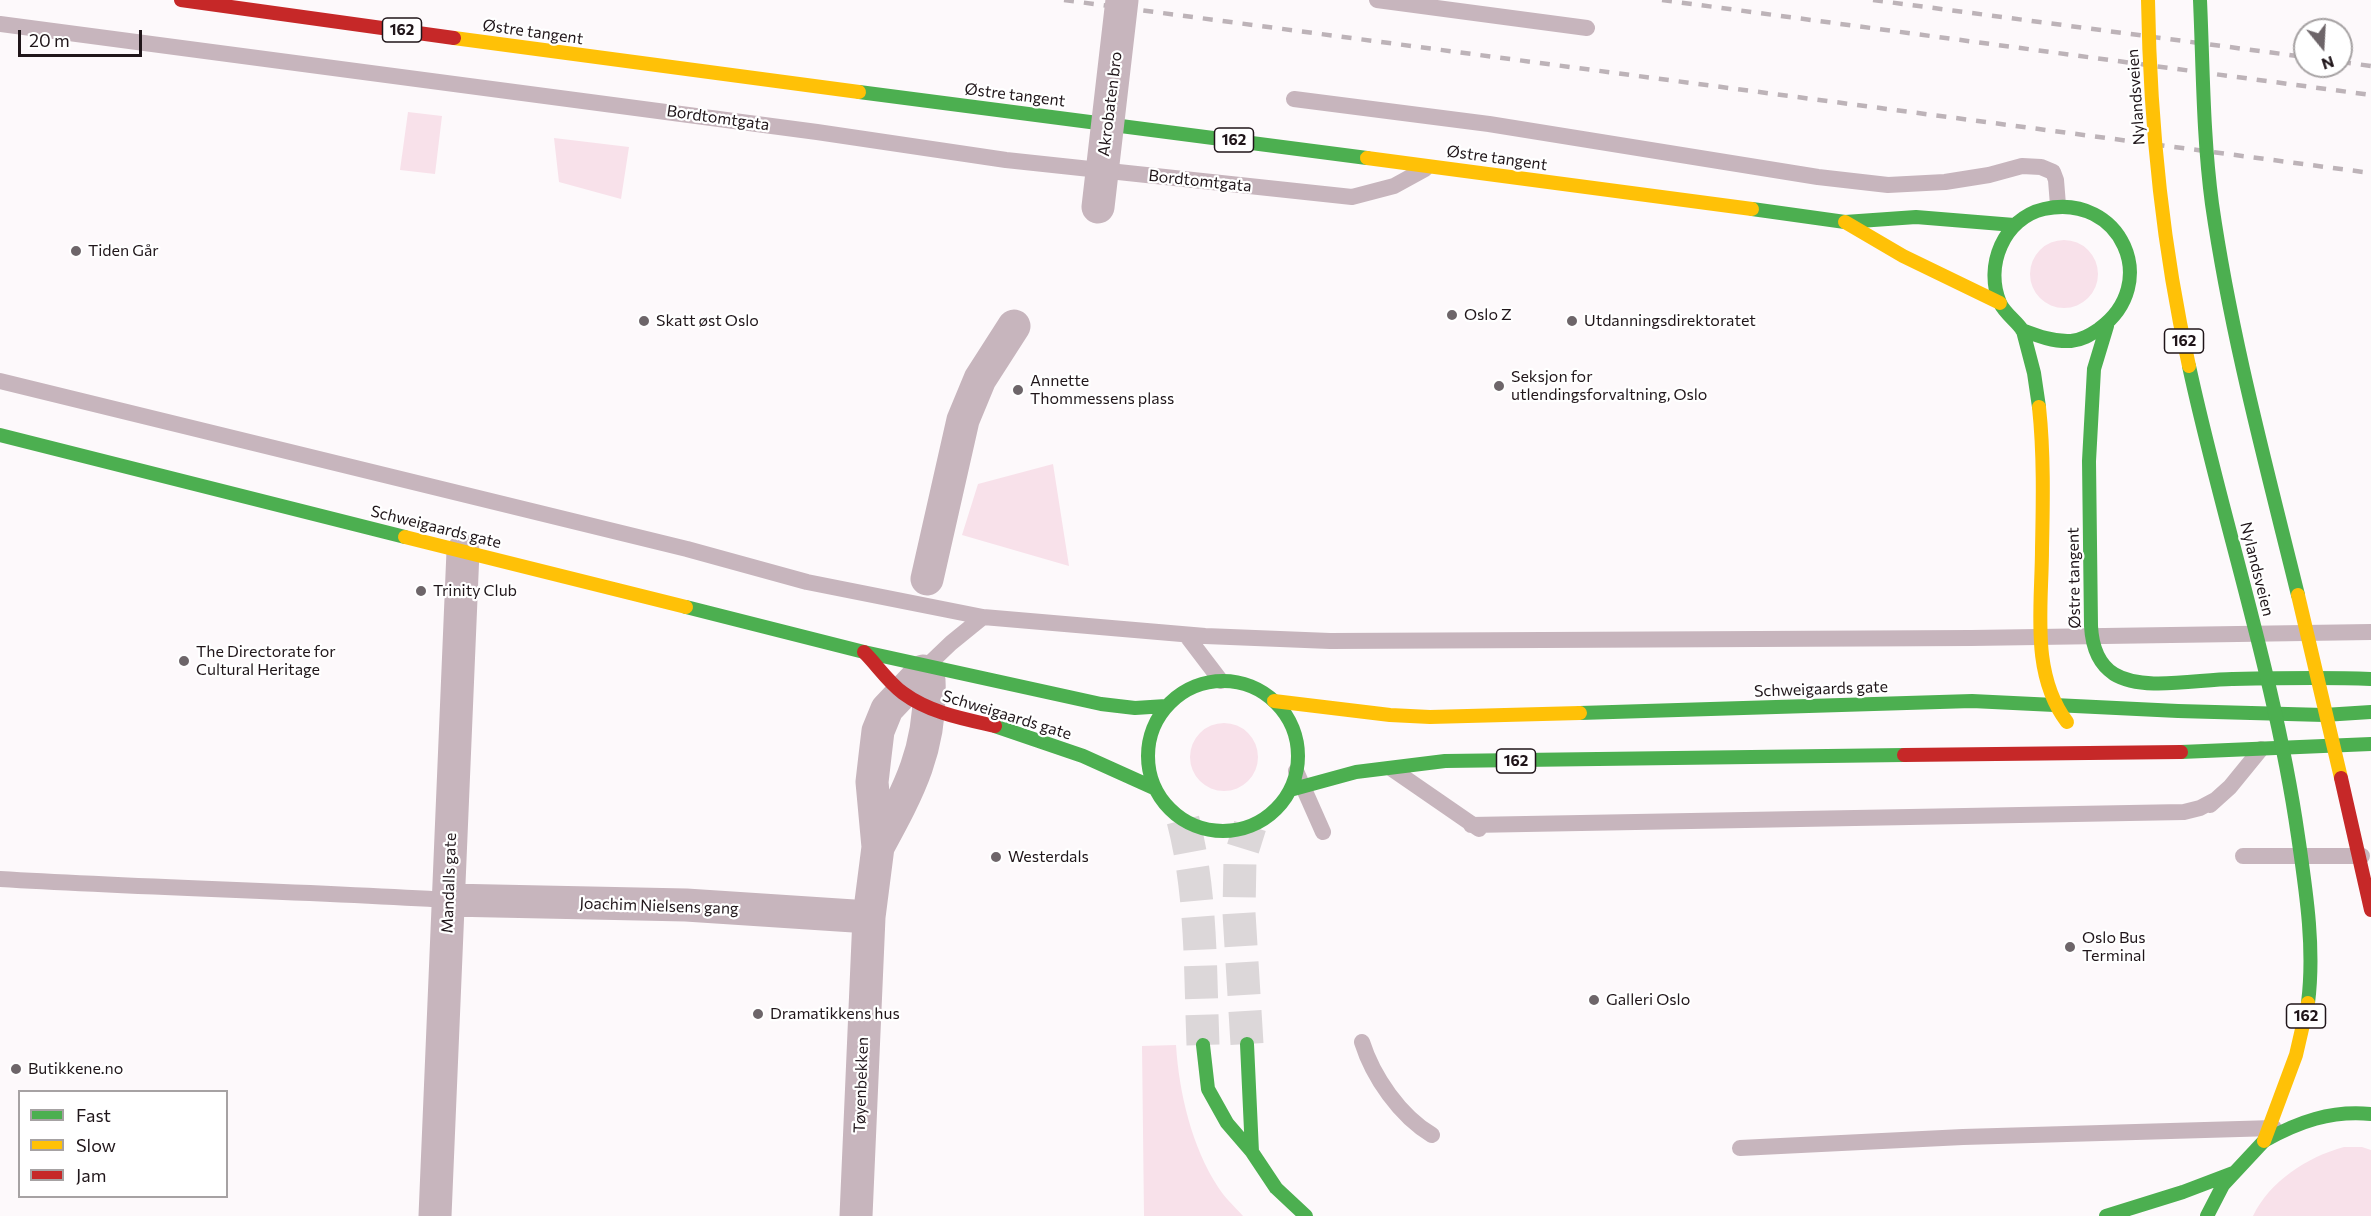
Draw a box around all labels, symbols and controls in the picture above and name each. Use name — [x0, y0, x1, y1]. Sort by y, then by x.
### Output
street label: Østre tangent — [482, 15, 584, 49]
scale bar — [21, 18, 146, 56]
road number: 162 — [382, 18, 422, 42]
north arrow — [2293, 18, 2353, 78]
text: 20 m — [29, 29, 70, 51]
street label: Nylandsveien — [2123, 48, 2149, 146]
street label: Akrobaten bro — [1094, 50, 1126, 158]
text: N — [2319, 53, 2337, 75]
street label: Østre tangent — [964, 79, 1066, 111]
street label: Bordtomtgata — [665, 101, 771, 135]
road number: 162 — [1214, 128, 1254, 152]
street label: Østre tangent — [1446, 141, 1548, 175]
street label: Bordtomtgata — [1147, 166, 1253, 196]
place label: Tiden Går — [88, 241, 159, 261]
marker: Tiden Går — [69, 244, 83, 258]
place label: Oslo Z — [1464, 305, 1512, 325]
marker: Oslo Z — [1445, 308, 1459, 322]
place label: Skatt øst Oslo — [656, 311, 759, 331]
place label: Utdanningsdirektoratet — [1584, 311, 1756, 331]
marker: Skatt øst Oslo — [637, 314, 651, 328]
marker: Utdanningsdirektoratet — [1565, 314, 1579, 328]
road number: 162 — [2164, 329, 2204, 353]
place label: Seksjon for utlendingsforvaltning, Oslo — [1511, 367, 1707, 405]
place label: Annette Thommessens plass — [1030, 371, 1174, 409]
marker: Seksjon for utlendingsforvaltning, Oslo — [1492, 379, 1506, 393]
marker: Annette Thommessens plass — [1011, 383, 1025, 397]
street label: Schweigaards gate — [369, 501, 503, 553]
street label: Nylandsveien — [2236, 520, 2278, 618]
street label: Østre tangent — [2064, 527, 2084, 629]
place label: Trinity Club — [433, 581, 517, 601]
marker: Trinity Club — [414, 584, 428, 598]
place label: The Directorate for Cultural Heritage — [196, 642, 336, 680]
marker: The Directorate for Cultural Heritage — [177, 654, 191, 668]
street label: Schweigaards gate — [1754, 677, 1888, 701]
street label: Schweigaards gate — [940, 686, 1074, 744]
road number: 162 — [1496, 749, 1536, 773]
street label: Mandalls gate — [438, 832, 460, 934]
place label: Westerdals — [1008, 847, 1089, 867]
marker: Westerdals — [989, 850, 1003, 864]
street label: Joachim Nielsens gang — [579, 894, 739, 918]
place label: Oslo Bus Terminal — [2082, 928, 2146, 966]
marker: Oslo Bus Terminal — [2063, 940, 2077, 954]
place label: Galleri Oslo — [1606, 990, 1690, 1010]
marker: Galleri Oslo — [1587, 993, 1601, 1007]
place label: Dramatikkens hus — [770, 1004, 900, 1024]
road number: 162 — [2286, 1004, 2326, 1028]
marker: Dramatikkens hus — [751, 1007, 765, 1021]
street label: Tøyenbekken — [850, 1037, 872, 1133]
place label: Butikkene.no — [28, 1059, 123, 1079]
marker: Butikkene.no — [9, 1062, 23, 1076]
legend — [18, 1090, 228, 1198]
text: Fast — [76, 1104, 111, 1126]
text: Slow — [76, 1134, 116, 1156]
text: Jam — [76, 1164, 106, 1186]

